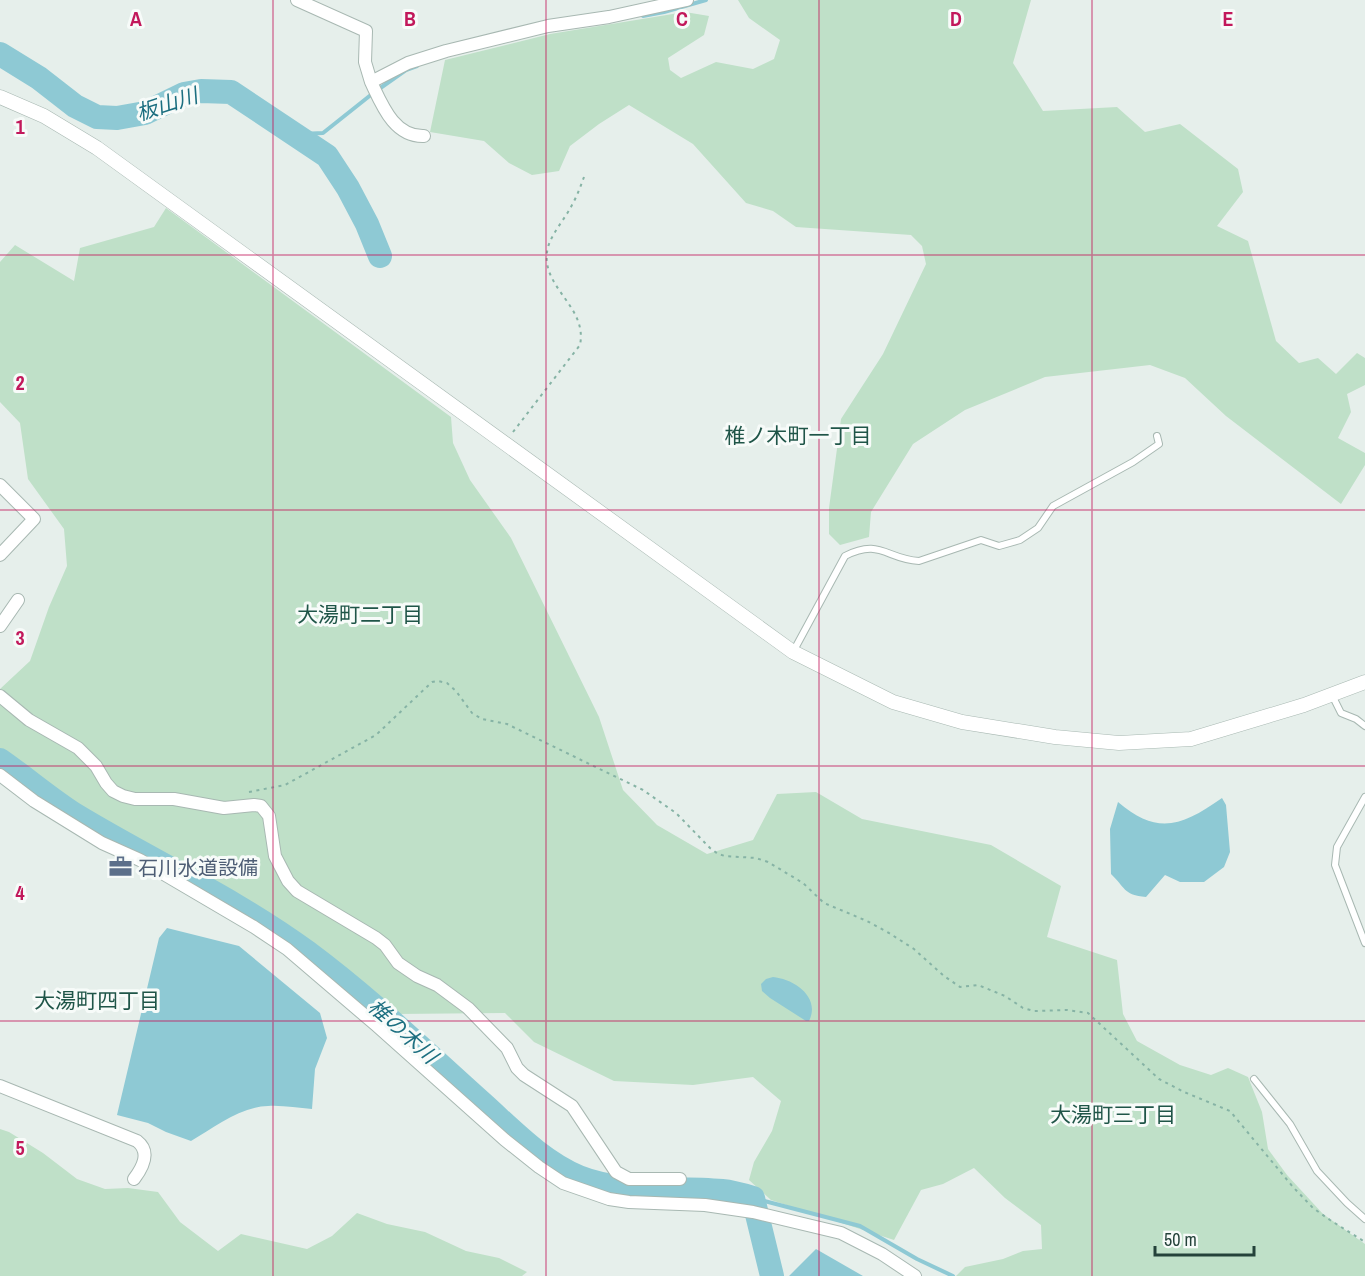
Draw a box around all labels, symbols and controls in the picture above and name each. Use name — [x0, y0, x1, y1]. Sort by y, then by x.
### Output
text: A — [130, 5, 142, 32]
text: B — [404, 5, 416, 32]
text: C — [676, 5, 688, 32]
text: D — [950, 5, 962, 32]
text: E — [1223, 5, 1234, 32]
water label: 板山川 — [133, 80, 203, 128]
text: 1 — [15, 113, 25, 140]
text: 2 — [15, 369, 25, 396]
district label: 椎ノ木町一丁目 — [725, 421, 872, 450]
district label: 大湯町二丁目 — [297, 600, 423, 629]
text: 3 — [15, 624, 25, 651]
office icon: 石川水道設備 — [107, 854, 133, 880]
place label: 石川水道設備 — [138, 854, 258, 881]
text: 4 — [15, 879, 25, 906]
district label: 大湯町四丁目 — [34, 986, 160, 1015]
water label: 椎の木川 — [362, 992, 445, 1071]
district label: 大湯町三丁目 — [1050, 1100, 1176, 1129]
text: 5 — [15, 1134, 25, 1161]
scale bar — [1155, 1219, 1254, 1257]
text: 50 m — [1164, 1227, 1197, 1252]

